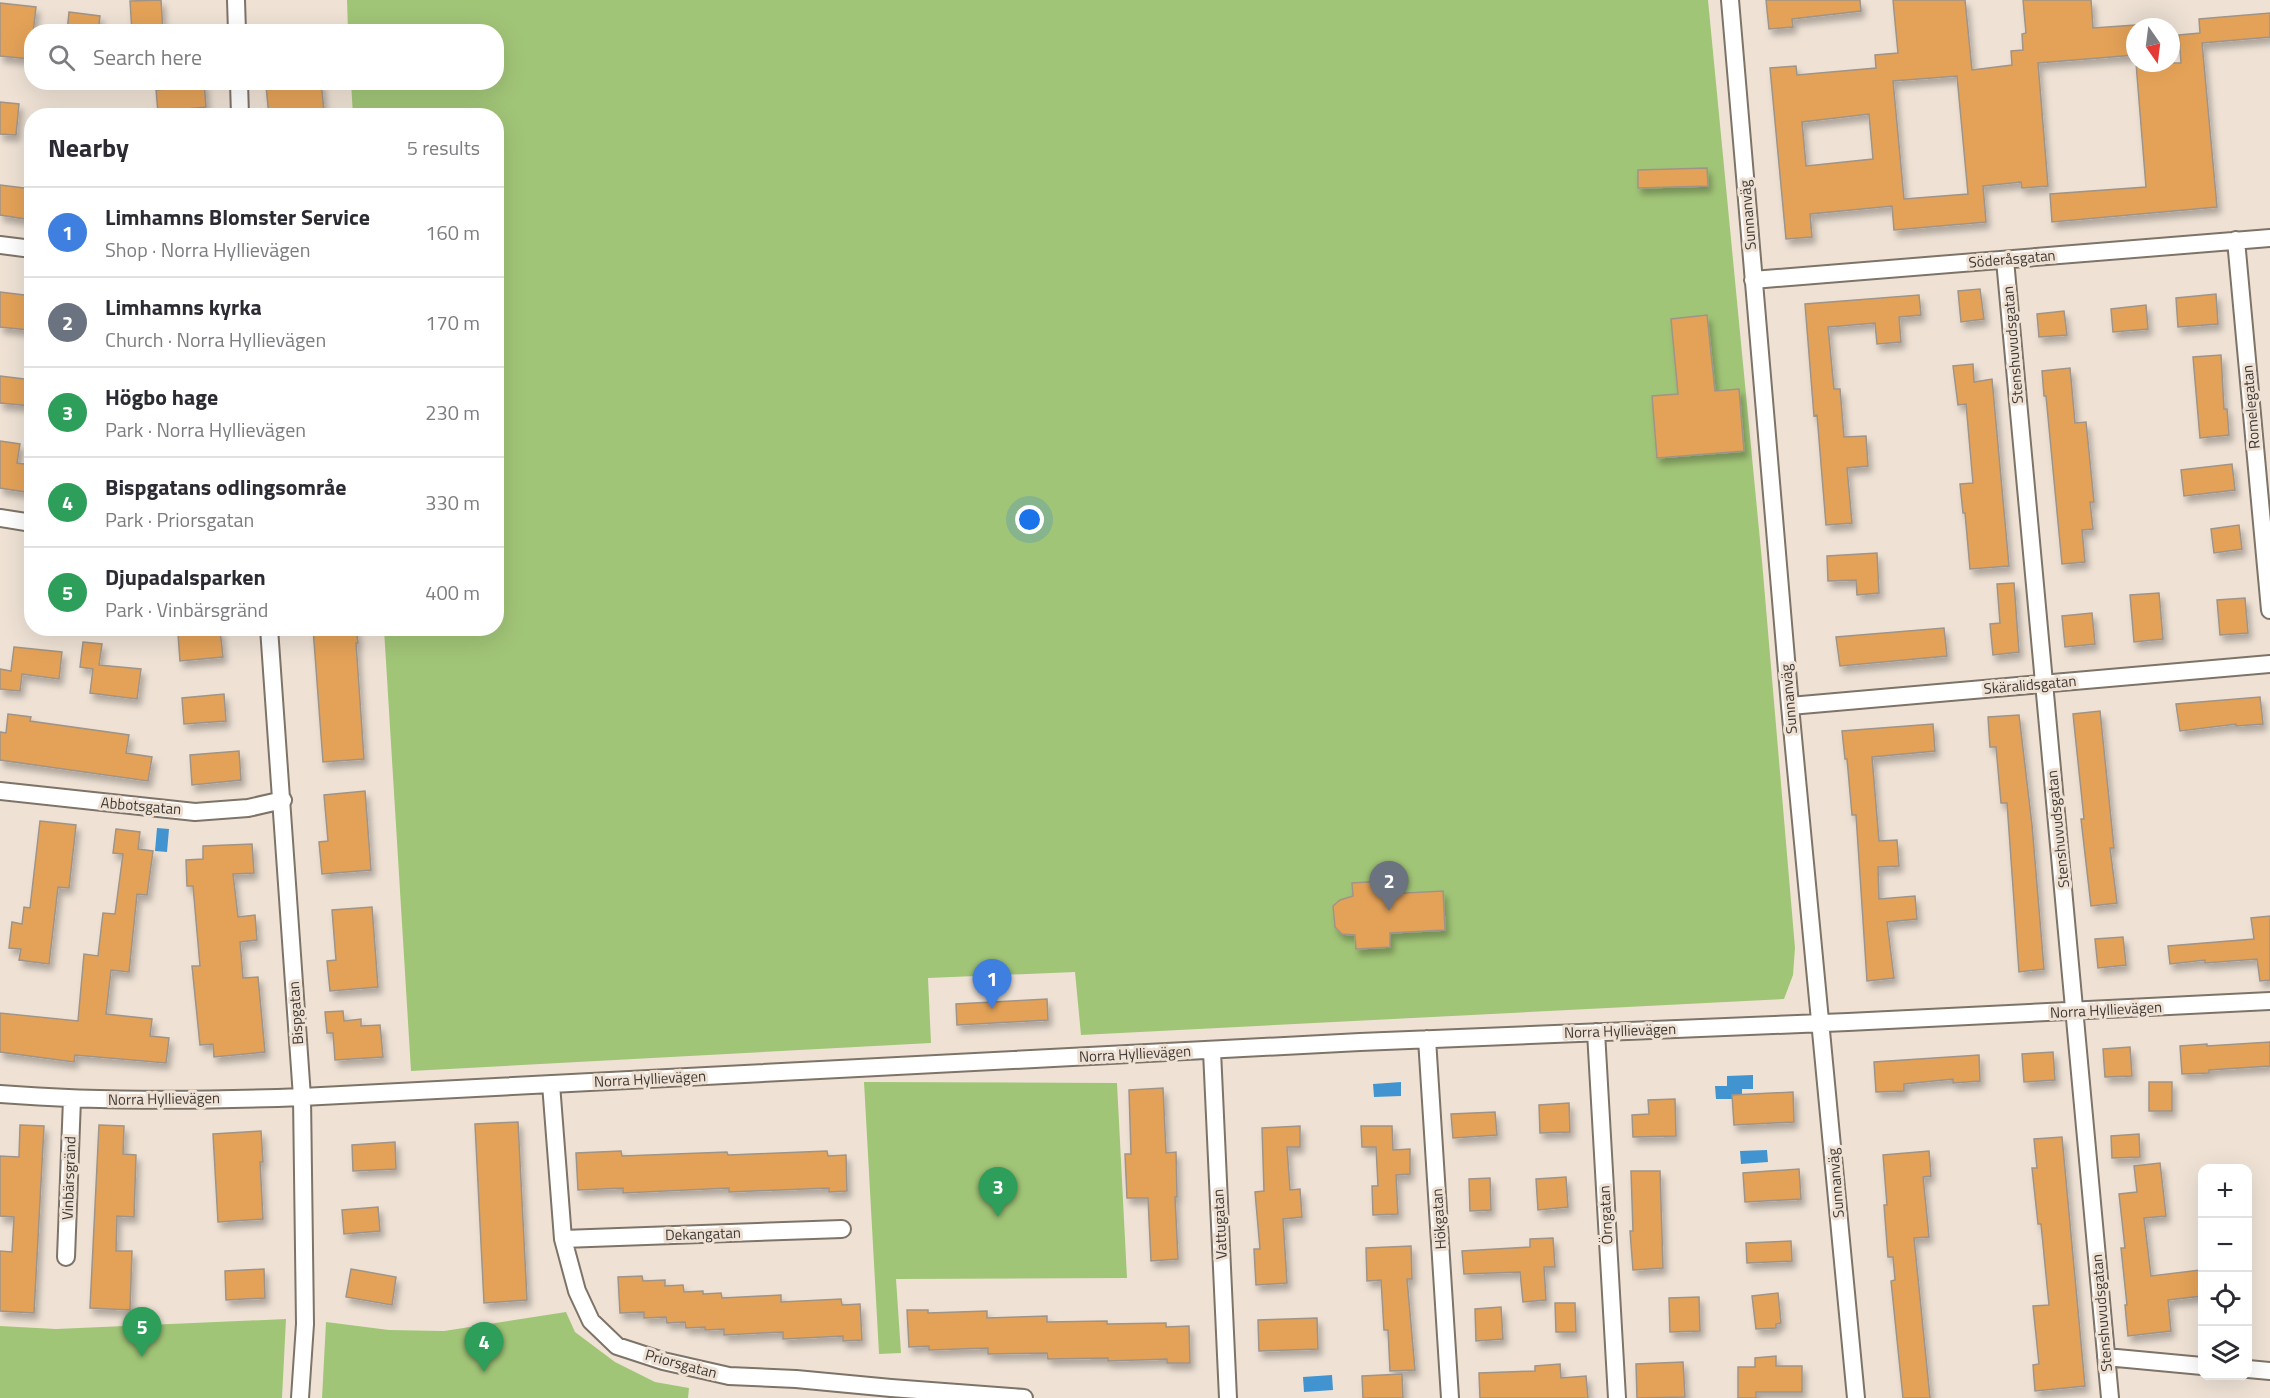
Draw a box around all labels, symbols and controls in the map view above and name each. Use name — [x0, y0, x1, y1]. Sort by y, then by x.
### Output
north arrow — [2126, 18, 2180, 72]
search box — [24, 24, 504, 90]
text: Search here — [93, 40, 202, 74]
icon: search — [45, 41, 78, 74]
text: Nearby — [48, 128, 129, 167]
text: 5 results — [407, 132, 480, 163]
street label: Sunnanväg — [1733, 179, 1762, 251]
text: Limhamns Blomster Service — [105, 200, 370, 234]
text: 1 — [62, 217, 73, 248]
text: 160 m — [425, 217, 480, 248]
text: Shop · Norra Hyllievägen — [105, 234, 310, 265]
street label: Söderåsgatan — [1968, 243, 2056, 274]
street label: Stenshuvudsgatan — [1996, 285, 2029, 405]
text: Limhamns kyrka — [105, 290, 262, 324]
text: 2 — [62, 307, 73, 338]
text: 170 m — [425, 307, 480, 338]
text: Church · Norra Hyllievägen — [105, 324, 326, 355]
street label: Romelegatan — [2235, 364, 2266, 450]
text: Högbo hage — [105, 380, 218, 414]
text: 3 — [62, 397, 73, 428]
text: 230 m — [425, 397, 480, 428]
text: Park · Norra Hyllievägen — [105, 414, 306, 445]
text: Bispgatans odlingsområe — [105, 470, 347, 504]
text: 4 — [62, 487, 73, 518]
text: 330 m — [425, 487, 480, 518]
text: Park · Priorsgatan — [105, 504, 254, 535]
your location — [1015, 505, 1044, 534]
text: Djupadalsparken — [105, 560, 266, 594]
text: 5 — [62, 577, 73, 608]
text: 400 m — [425, 577, 480, 608]
text: Park · Vinbärsgränd — [105, 594, 268, 625]
street label: Sunnanväg — [1774, 663, 1803, 735]
street label: Skäralidsgatan — [1983, 669, 2077, 700]
street label: Stenshuvudsgatan — [2040, 769, 2075, 889]
street label: Abbotsgatan — [100, 791, 182, 820]
pin: 2 — [1370, 862, 1408, 911]
pin: 1 — [972, 960, 1012, 1009]
street label: Bispgatan — [282, 981, 309, 1045]
street label: Norra Hyllievägen — [2049, 995, 2163, 1024]
street label: Norra Hyllievägen — [1564, 1017, 1676, 1044]
street label: Norra Hyllievägen — [1078, 1039, 1192, 1068]
street label: Norra Hyllievägen — [593, 1064, 707, 1093]
street label: Norra Hyllievägen — [108, 1086, 220, 1111]
street label: Vinbärsgränd — [56, 1136, 81, 1220]
street label: Sunnanväg — [1821, 1147, 1850, 1219]
map controls — [2198, 1164, 2252, 1380]
button: + — [2198, 1164, 2252, 1218]
pin: 3 — [978, 1168, 1018, 1217]
street label: Örngatan — [1592, 1185, 1619, 1245]
street label: Vattugatan — [1206, 1188, 1233, 1260]
street label: Hökgatan — [1425, 1188, 1452, 1250]
button: − — [2198, 1218, 2252, 1272]
street label: Dekangatan — [665, 1221, 741, 1246]
street label: Stenshuvudsgatan — [2085, 1253, 2118, 1373]
button: locate — [2198, 1272, 2252, 1326]
pin: 5 — [122, 1308, 162, 1357]
pin: 4 — [464, 1322, 504, 1372]
button: layers — [2198, 1326, 2252, 1380]
street label: Priorsgatan — [643, 1343, 720, 1384]

